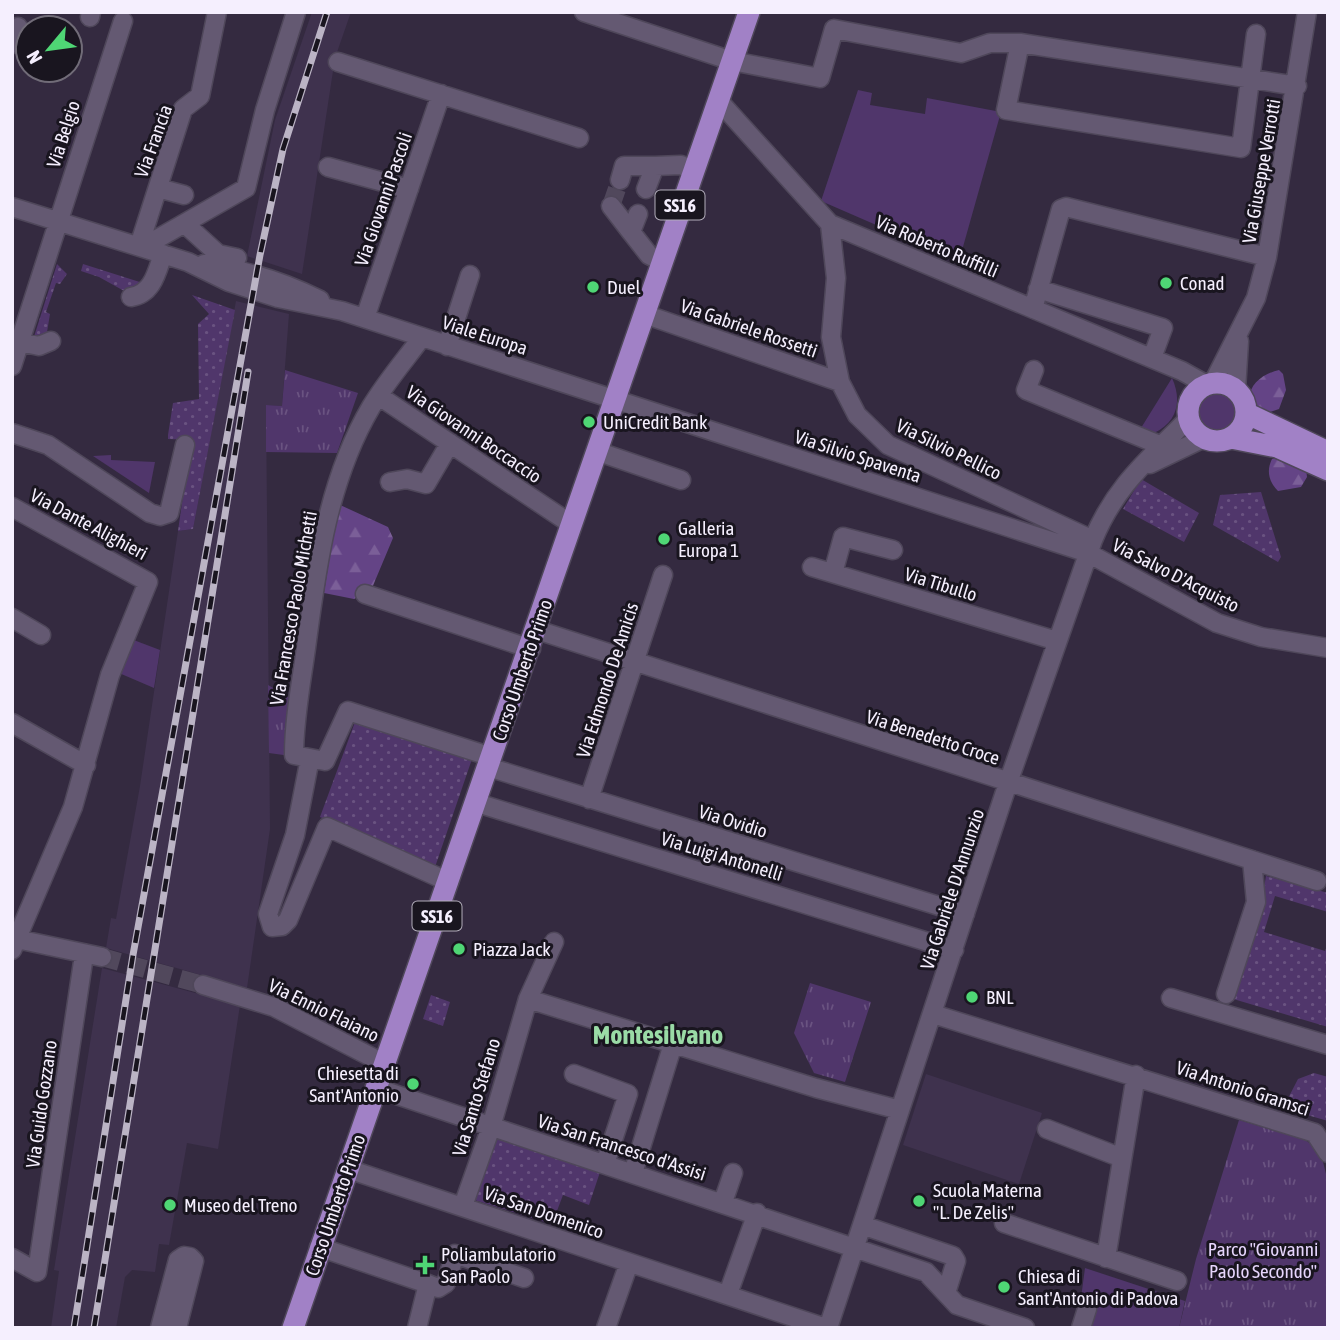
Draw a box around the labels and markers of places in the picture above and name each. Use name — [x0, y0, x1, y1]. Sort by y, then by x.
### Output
place label: Conad — [1180, 272, 1225, 294]
marker: Conad — [1158, 275, 1174, 291]
place label: Duel — [607, 276, 640, 298]
marker: Duel — [585, 279, 601, 295]
place label: UniCredit Bank — [603, 411, 708, 433]
marker: UniCredit Bank — [581, 414, 597, 430]
place label: Galleria Europa 1 — [678, 517, 739, 561]
marker: Galleria Europa 1 — [656, 531, 672, 547]
place label: Piazza Jack — [473, 938, 551, 960]
marker: Piazza Jack — [451, 941, 467, 957]
place label: BNL — [986, 986, 1014, 1008]
marker: BNL — [964, 989, 980, 1005]
place label: Chiesetta di Sant'Antonio — [309, 1062, 399, 1106]
marker: Chiesetta di Sant'Antonio — [405, 1076, 421, 1092]
place label: Scuola Materna "L. De Zelis" — [933, 1179, 1042, 1223]
marker: Scuola Materna "L. De Zelis" — [911, 1193, 927, 1209]
place label: Museo del Treno — [184, 1194, 298, 1216]
marker: Museo del Treno — [162, 1197, 178, 1213]
place label: Poliambulatorio San Paolo — [441, 1243, 556, 1287]
marker: Poliambulatorio San Paolo — [415, 1255, 435, 1275]
place label: Chiesa di Sant'Antonio di Padova — [1018, 1265, 1178, 1309]
marker: Chiesa di Sant'Antonio di Padova — [996, 1279, 1012, 1295]

